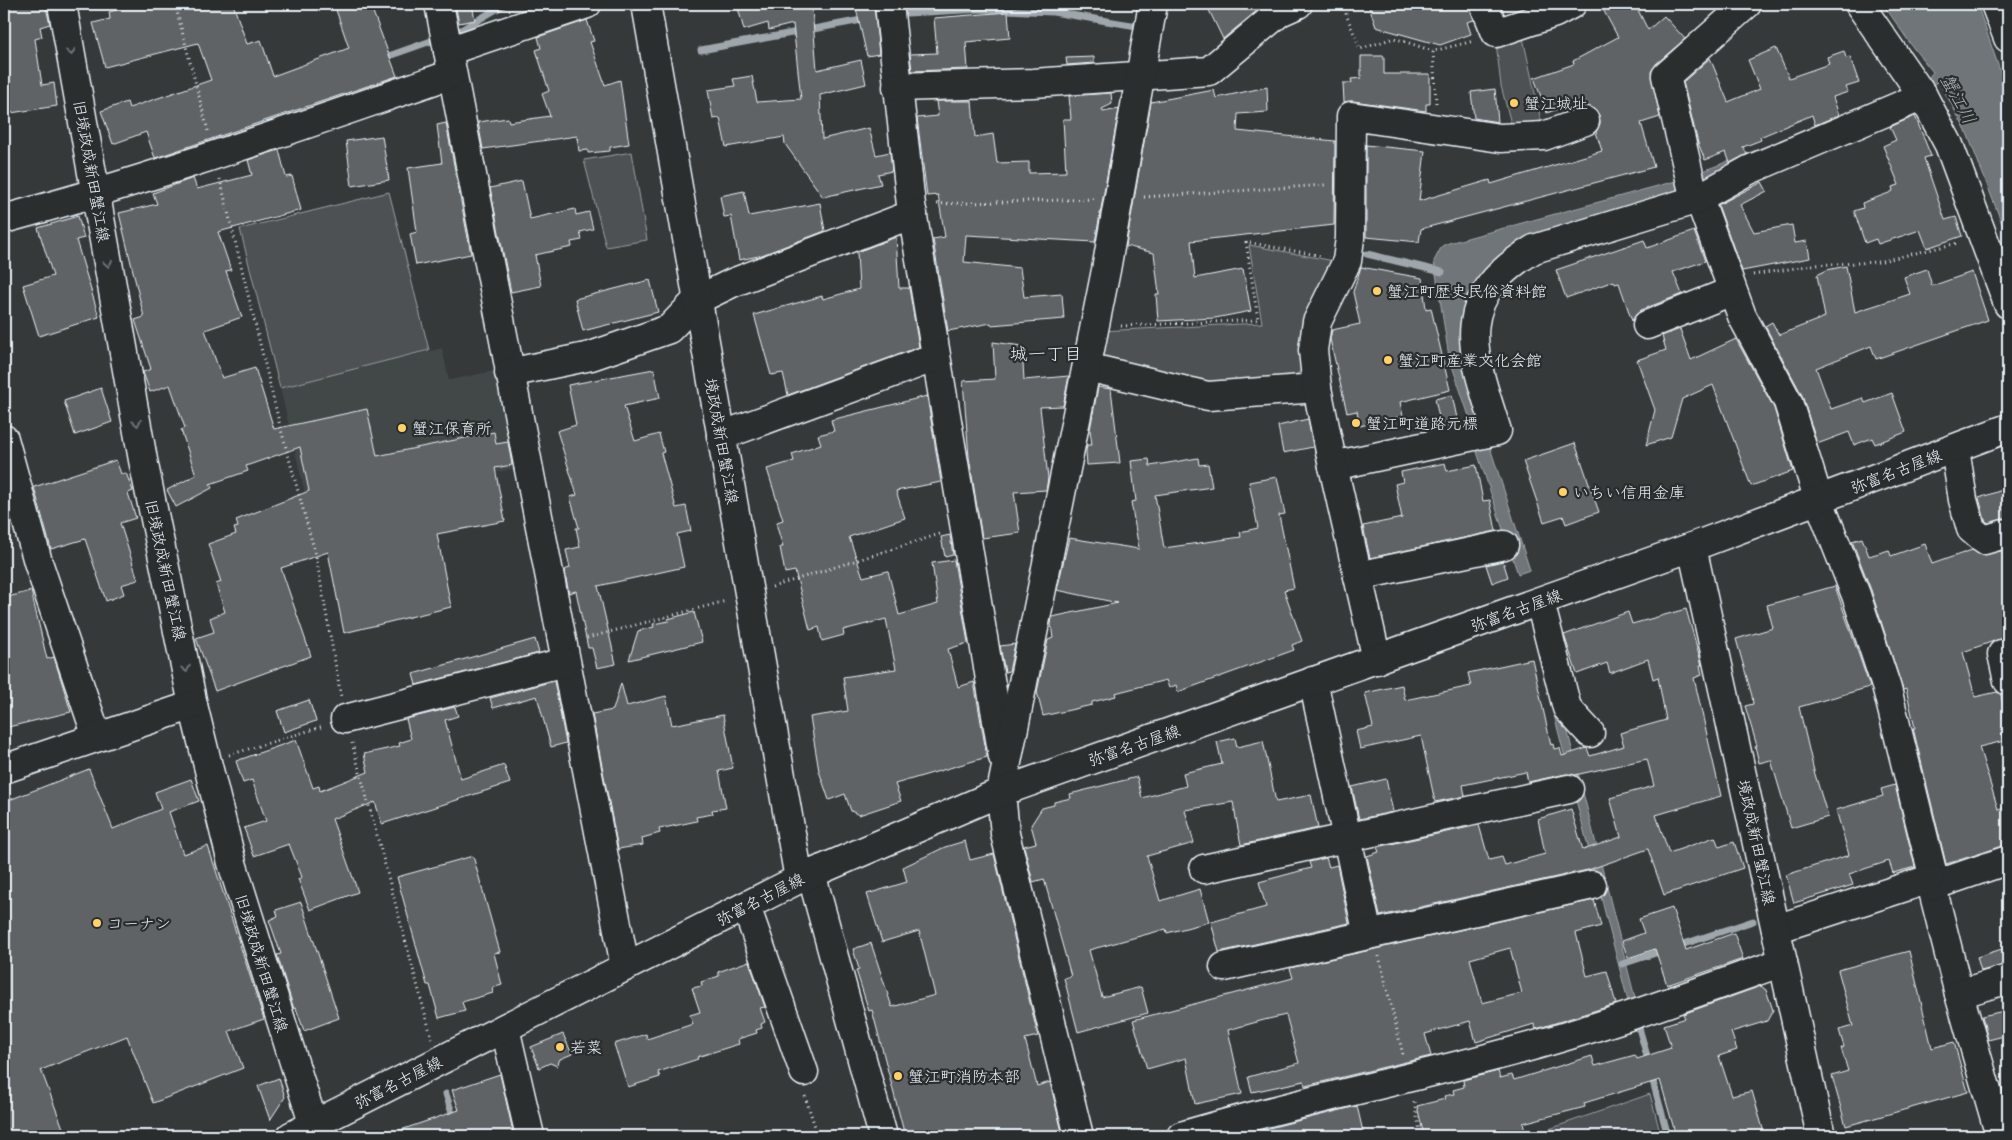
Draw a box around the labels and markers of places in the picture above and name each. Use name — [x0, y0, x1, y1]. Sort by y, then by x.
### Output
place label: 蟹江城址 — [1524, 93, 1588, 113]
marker: 蟹江城址 — [1508, 97, 1520, 109]
place label: 蟹江町歴史民俗資料館 — [1387, 281, 1547, 301]
marker: 蟹江町歴史民俗資料館 — [1371, 285, 1383, 297]
place label: 蟹江町産業文化会館 — [1398, 350, 1542, 370]
marker: 蟹江町産業文化会館 — [1382, 354, 1394, 366]
place label: 蟹江町道路元標 — [1366, 413, 1478, 433]
marker: 蟹江町道路元標 — [1350, 417, 1362, 429]
place label: 蟹江保育所 — [412, 418, 492, 438]
marker: 蟹江保育所 — [396, 422, 408, 434]
place label: いちい信用金庫 — [1573, 482, 1685, 502]
marker: いちい信用金庫 — [1557, 486, 1569, 498]
place label: コーナン — [107, 913, 171, 933]
marker: コーナン — [91, 917, 103, 929]
place label: 若菜 — [570, 1037, 602, 1057]
marker: 若菜 — [554, 1041, 566, 1053]
place label: 蟹江町消防本部 — [908, 1066, 1020, 1086]
marker: 蟹江町消防本部 — [892, 1070, 904, 1082]

